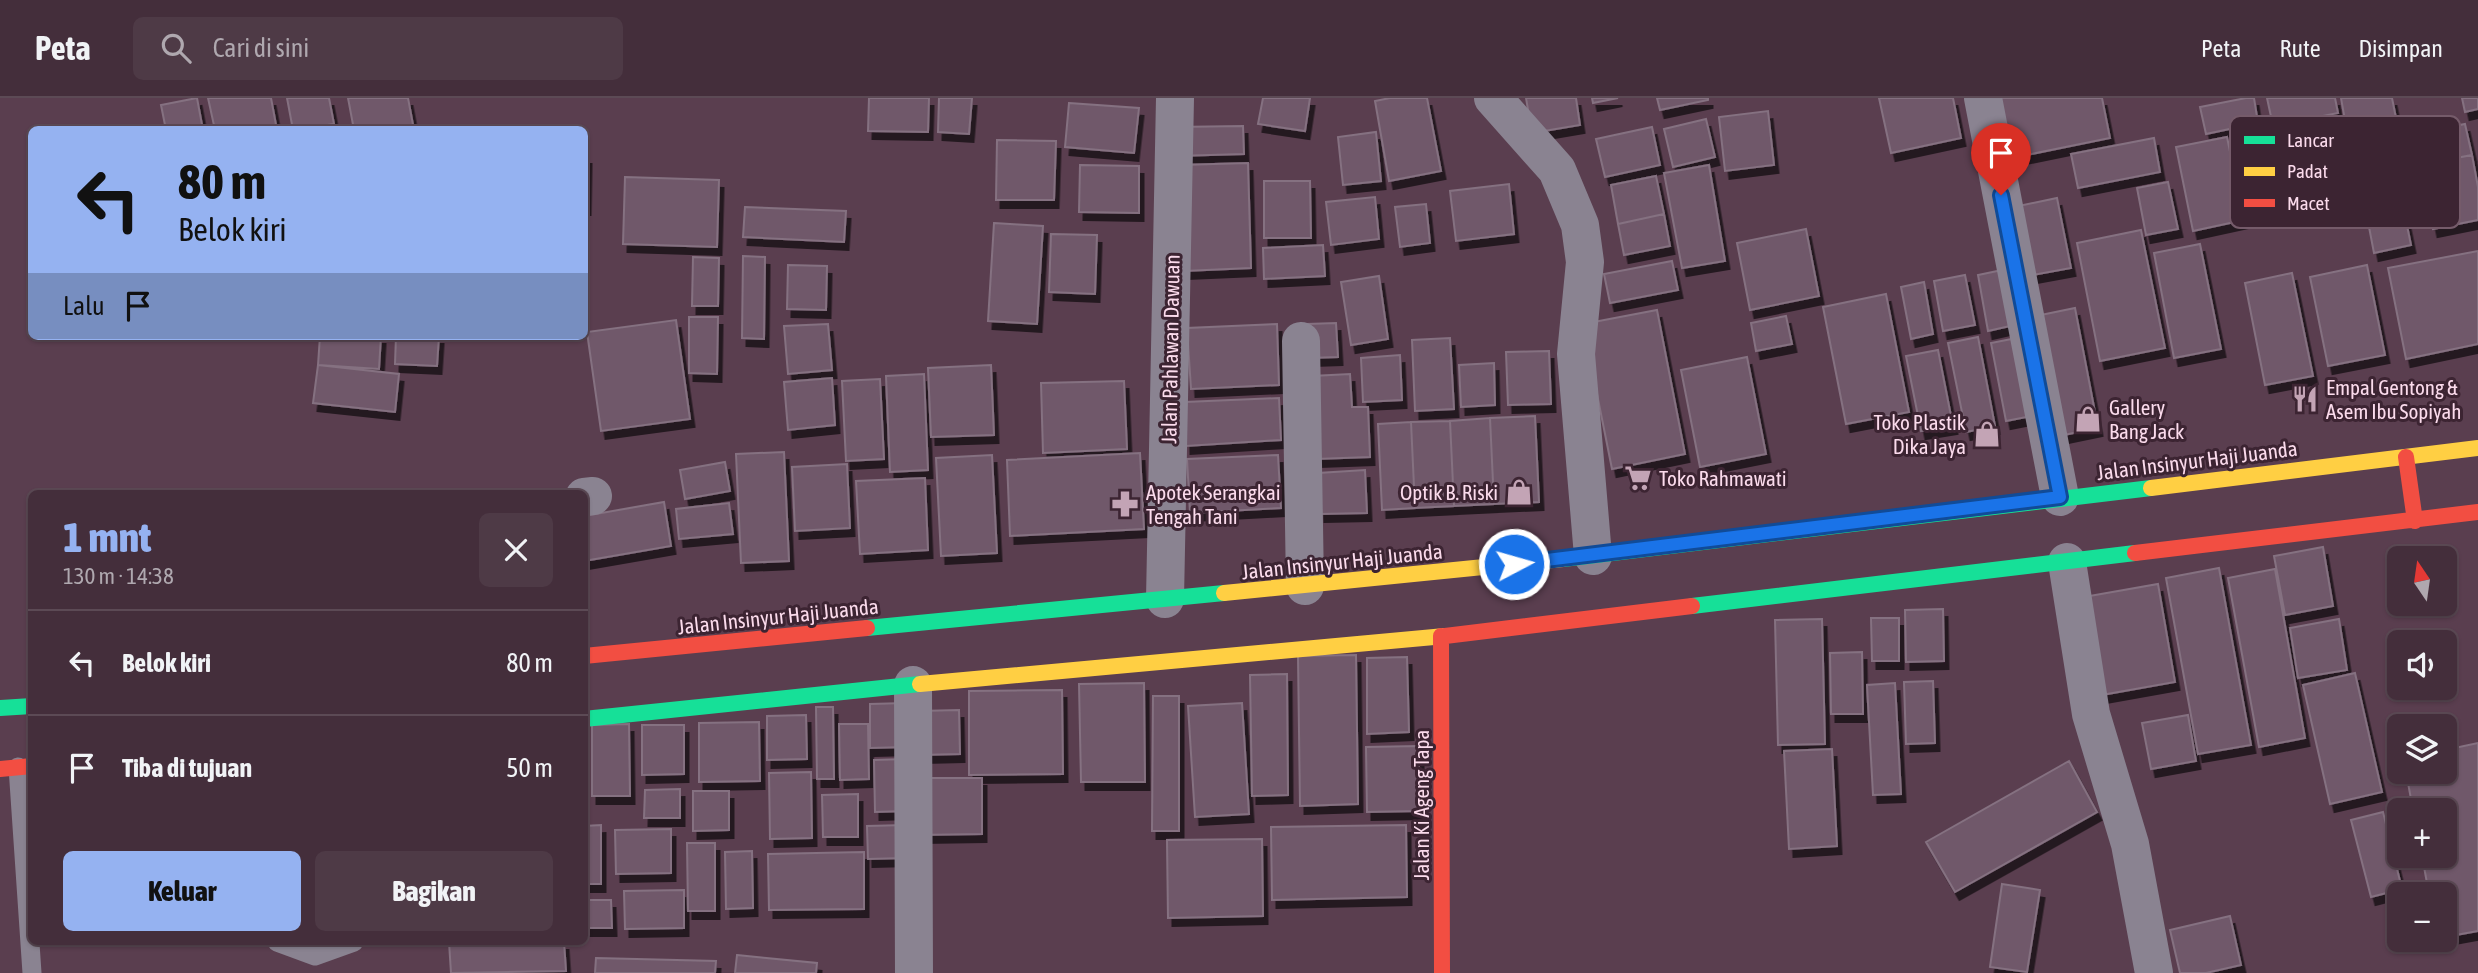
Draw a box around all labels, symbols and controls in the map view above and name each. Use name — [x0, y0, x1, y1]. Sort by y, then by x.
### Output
search box — [133, 17, 623, 80]
text: Peta — [35, 29, 91, 67]
icon: search — [157, 29, 195, 67]
text: Cari di sini — [213, 33, 309, 63]
text: Peta — [2201, 35, 2241, 62]
text: Rute — [2279, 35, 2321, 62]
text: Disimpan — [2359, 35, 2443, 62]
legend — [2230, 116, 2460, 228]
pin — [1971, 123, 2031, 195]
text: Lancar — [2287, 129, 2334, 151]
icon: arrive — [1982, 134, 2020, 172]
text: 80 m — [178, 153, 266, 209]
icon: left — [63, 154, 154, 245]
text: Padat — [2287, 160, 2328, 182]
text: Macet — [2287, 192, 2330, 214]
text: Belok kiri — [178, 211, 287, 248]
street label: Jalan Pahlawan Dawuan — [1156, 254, 1184, 444]
icon: arrive — [119, 287, 157, 325]
text: Lalu — [63, 291, 105, 321]
place label: Empal Gentong & Asem Ibu Sopiyah — [2326, 375, 2461, 423]
restaurant icon: Empal Gentong & Asem Ibu Sopiyah — [2290, 384, 2320, 414]
place label: Gallery Bang Jack — [2109, 395, 2184, 443]
shop icon: Gallery Bang Jack — [2073, 404, 2103, 434]
place label: Toko Plastik Dika Jaya — [1873, 410, 1966, 458]
shop icon: Toko Plastik Dika Jaya — [1972, 419, 2002, 449]
street label: Jalan Insinyur Haji Juanda — [2095, 436, 2299, 484]
supermarket icon: Toko Rahmawati — [1623, 463, 1653, 493]
place label: Toko Rahmawati — [1659, 466, 1787, 490]
shop icon: Optik B. Riski — [1504, 477, 1534, 507]
place label: Apotek Serangkai Tengah Tani — [1146, 480, 1281, 528]
place label: Optik B. Riski — [1400, 480, 1498, 504]
pharmacy icon: Apotek Serangkai Tengah Tani — [1110, 489, 1140, 519]
text: 1 mnt — [63, 513, 151, 561]
button: close — [479, 513, 553, 587]
position arrow — [1477, 527, 1551, 601]
street label: Jalan Insinyur Haji Juanda — [1240, 539, 1444, 583]
north arrow — [2387, 546, 2457, 616]
map controls — [2387, 546, 2457, 952]
text: 130 m · 14:38 — [63, 563, 174, 589]
street label: Jalan Insinyur Haji Juanda — [676, 594, 880, 638]
button: sound — [2387, 630, 2457, 700]
icon: left — [63, 644, 101, 682]
text: Belok kiri — [122, 648, 211, 678]
text: 80 m — [506, 648, 553, 678]
button: layers — [2387, 714, 2457, 784]
street label: Jalan Ki Ageng Tapa — [1409, 730, 1433, 880]
icon: arrive — [63, 749, 101, 787]
text: Tiba di tujuan — [122, 753, 252, 783]
text: 50 m — [506, 753, 553, 783]
button: + — [2387, 798, 2457, 868]
button: Keluar — [63, 851, 301, 931]
button: Bagikan — [315, 851, 553, 931]
button: − — [2387, 882, 2457, 952]

